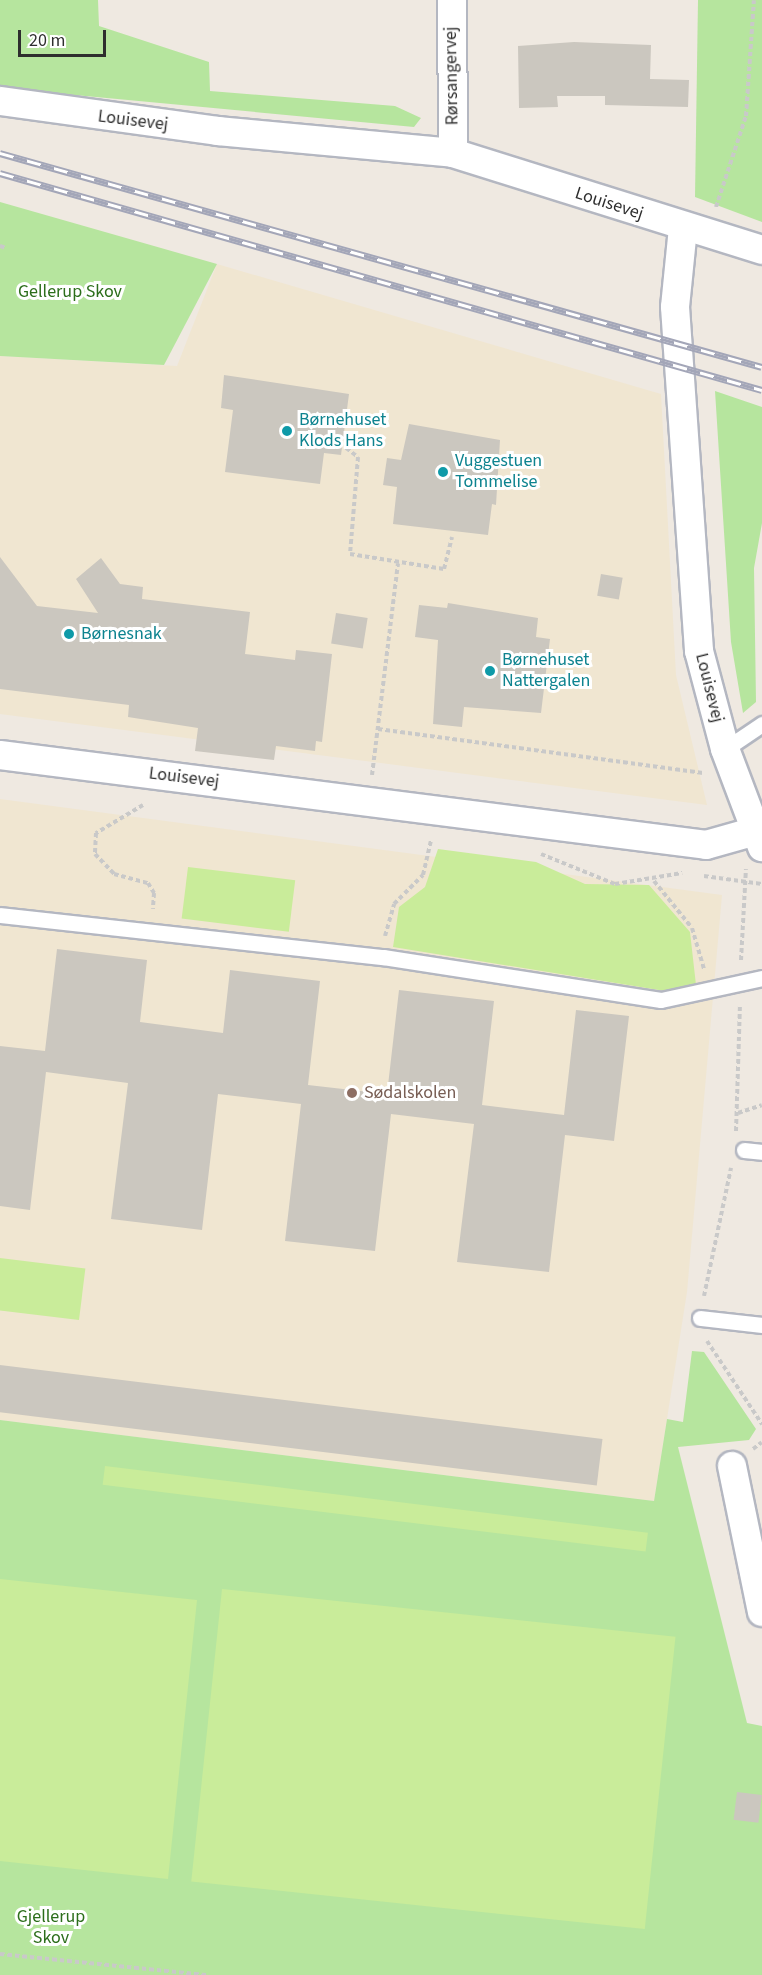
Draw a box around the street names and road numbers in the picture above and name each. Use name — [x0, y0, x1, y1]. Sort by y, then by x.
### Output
street label: Rørsangervej — [440, 27, 464, 125]
street label: Louisevej — [97, 106, 169, 136]
street label: Louisevej — [572, 183, 646, 225]
street label: Louisevej — [690, 651, 728, 725]
street label: Louisevej — [148, 763, 220, 793]

